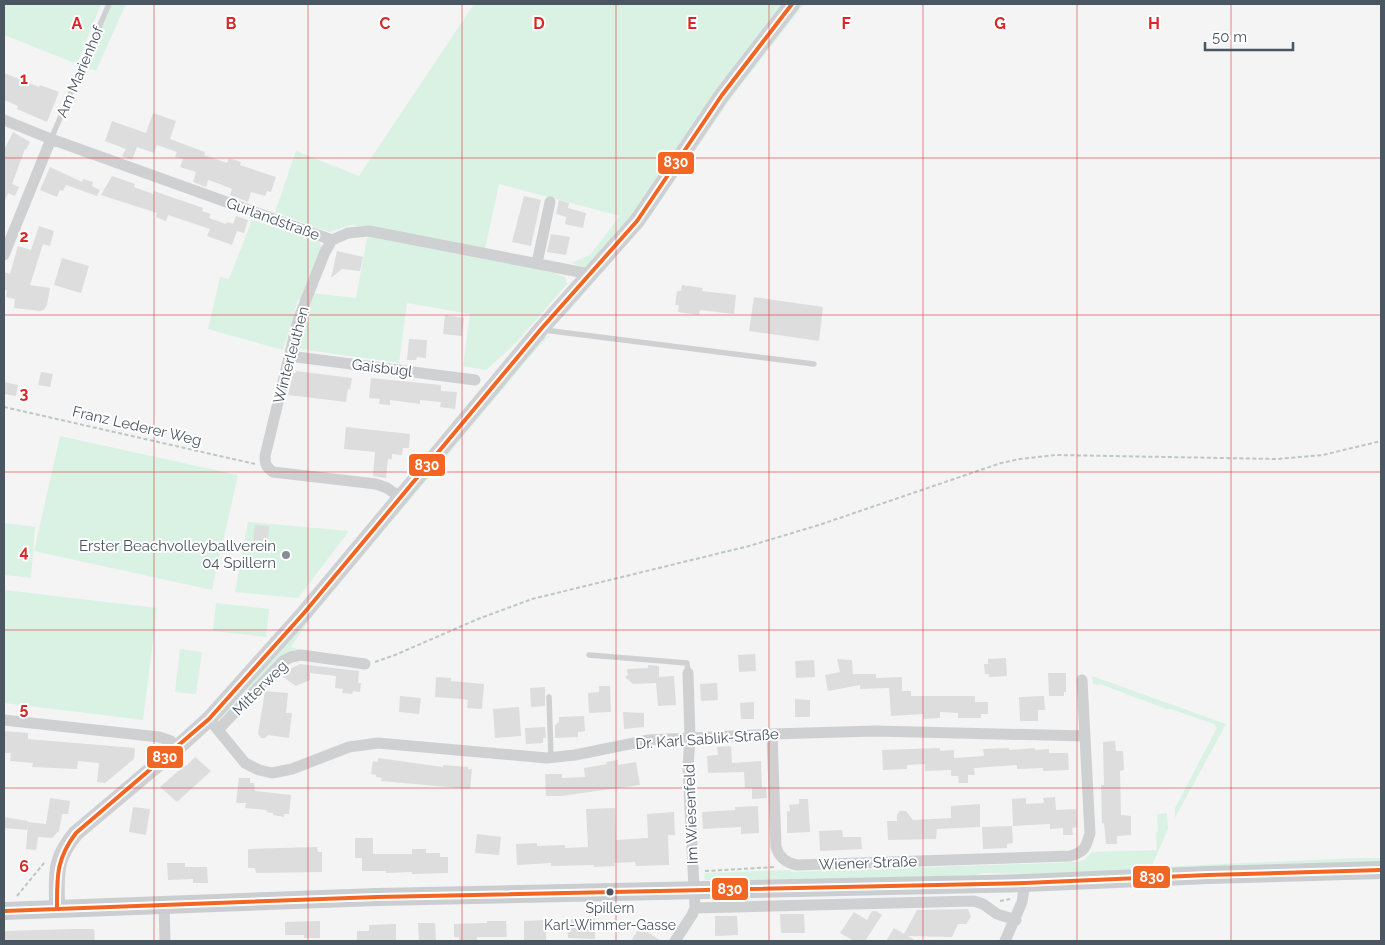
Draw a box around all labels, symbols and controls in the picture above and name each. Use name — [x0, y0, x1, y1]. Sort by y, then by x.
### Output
text: B — [226, 14, 237, 33]
text: C — [380, 14, 391, 33]
text: D — [533, 14, 545, 33]
text: E — [687, 14, 697, 33]
text: F — [841, 14, 851, 33]
text: G — [994, 14, 1006, 33]
text: H — [1148, 14, 1160, 33]
scale bar — [1205, 20, 1292, 52]
street label: Am Marienhof — [53, 24, 107, 120]
text: 50 m — [1212, 28, 1247, 46]
text: 1 — [20, 69, 28, 88]
line badge: 830 — [657, 151, 695, 175]
text: 830 — [664, 154, 688, 170]
street label: Gurlandstraße — [224, 194, 322, 244]
text: 2 — [19, 227, 29, 246]
street label: Winterleuthen — [269, 305, 313, 405]
street label: Gaisbugl — [351, 355, 414, 381]
text: 3 — [20, 384, 29, 403]
street label: Franz Lederer Weg — [71, 402, 203, 450]
line badge: 830 — [408, 453, 446, 477]
text: 830 — [415, 457, 439, 473]
place label: Erster Beachvolleyballverein 04 Spillern — [79, 537, 276, 572]
text: 4 — [19, 542, 29, 561]
marker: Erster Beachvolleyballverein 04 Spillern — [280, 549, 292, 561]
street label: Mitterweg — [229, 657, 291, 719]
text: 5 — [20, 699, 29, 718]
street label: Dr. Karl Sablik-Straße — [635, 725, 779, 753]
line badge: 830 — [146, 745, 184, 769]
text: 830 — [153, 749, 177, 765]
street label: Im Wiesenfeld — [680, 764, 702, 864]
street label: Wiener Straße — [818, 852, 918, 874]
text: 6 — [19, 857, 29, 876]
line badge: 830 — [1132, 865, 1171, 889]
text: 830 — [1140, 869, 1164, 885]
line badge: 830 — [711, 877, 749, 901]
text: 830 — [718, 881, 742, 897]
marker: Spillern Karl-Wimmer-Gasse — [605, 887, 615, 897]
place label: Spillern Karl-Wimmer-Gasse — [544, 900, 676, 933]

